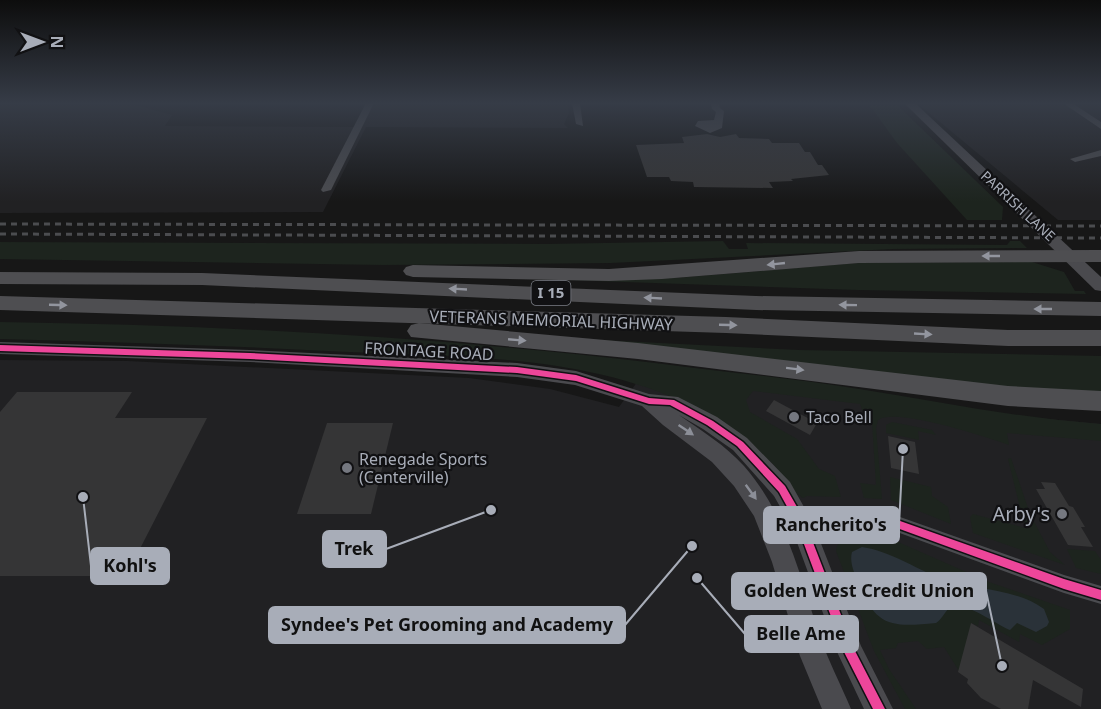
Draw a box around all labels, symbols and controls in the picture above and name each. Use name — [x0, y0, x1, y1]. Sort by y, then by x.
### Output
north arrow — [12, 12, 72, 72]
text: N — [46, 35, 68, 49]
street label: PARRISH LANE — [977, 166, 1060, 245]
one-way arrow — [982, 251, 1001, 261]
one-way arrow — [766, 259, 785, 269]
road number: I 15 — [532, 281, 570, 305]
one-way arrow — [448, 284, 467, 293]
one-way arrow — [643, 293, 662, 303]
one-way arrow — [838, 300, 857, 310]
one-way arrow — [49, 301, 68, 310]
one-way arrow — [1033, 304, 1052, 314]
street label: VETERANS MEMORIAL HIGHWAY — [429, 305, 674, 335]
one-way arrow — [719, 321, 738, 330]
one-way arrow — [914, 330, 933, 339]
one-way arrow — [508, 335, 527, 345]
street label: FRONTAGE ROAD — [364, 337, 494, 365]
one-way arrow — [785, 365, 804, 374]
place label: Taco Bell — [806, 406, 872, 428]
marker: Taco Bell — [787, 410, 801, 424]
one-way arrow — [677, 424, 693, 436]
place label: Renegade Sports (Centerville) — [359, 448, 487, 488]
marker: Renegade Sports (Centerville) — [340, 461, 354, 475]
one-way arrow — [745, 484, 757, 500]
place label: Arby's — [993, 500, 1050, 527]
callout: Rancherito's — [764, 507, 899, 543]
marker: Arby's — [1055, 507, 1069, 521]
text: Rancherito's — [775, 512, 887, 536]
callout: Trek — [323, 531, 386, 567]
text: Trek — [334, 536, 374, 560]
callout: Kohl's — [91, 548, 169, 584]
text: Kohl's — [103, 553, 157, 577]
callout: Golden West Credit Union — [732, 573, 986, 609]
text: Golden West Credit Union — [744, 578, 974, 602]
callout: Syndee's Pet Grooming and Academy — [269, 607, 625, 643]
text: Syndee's Pet Grooming and Academy — [281, 612, 614, 636]
callout: Belle Ame — [745, 616, 858, 652]
text: Belle Ame — [756, 621, 846, 645]

